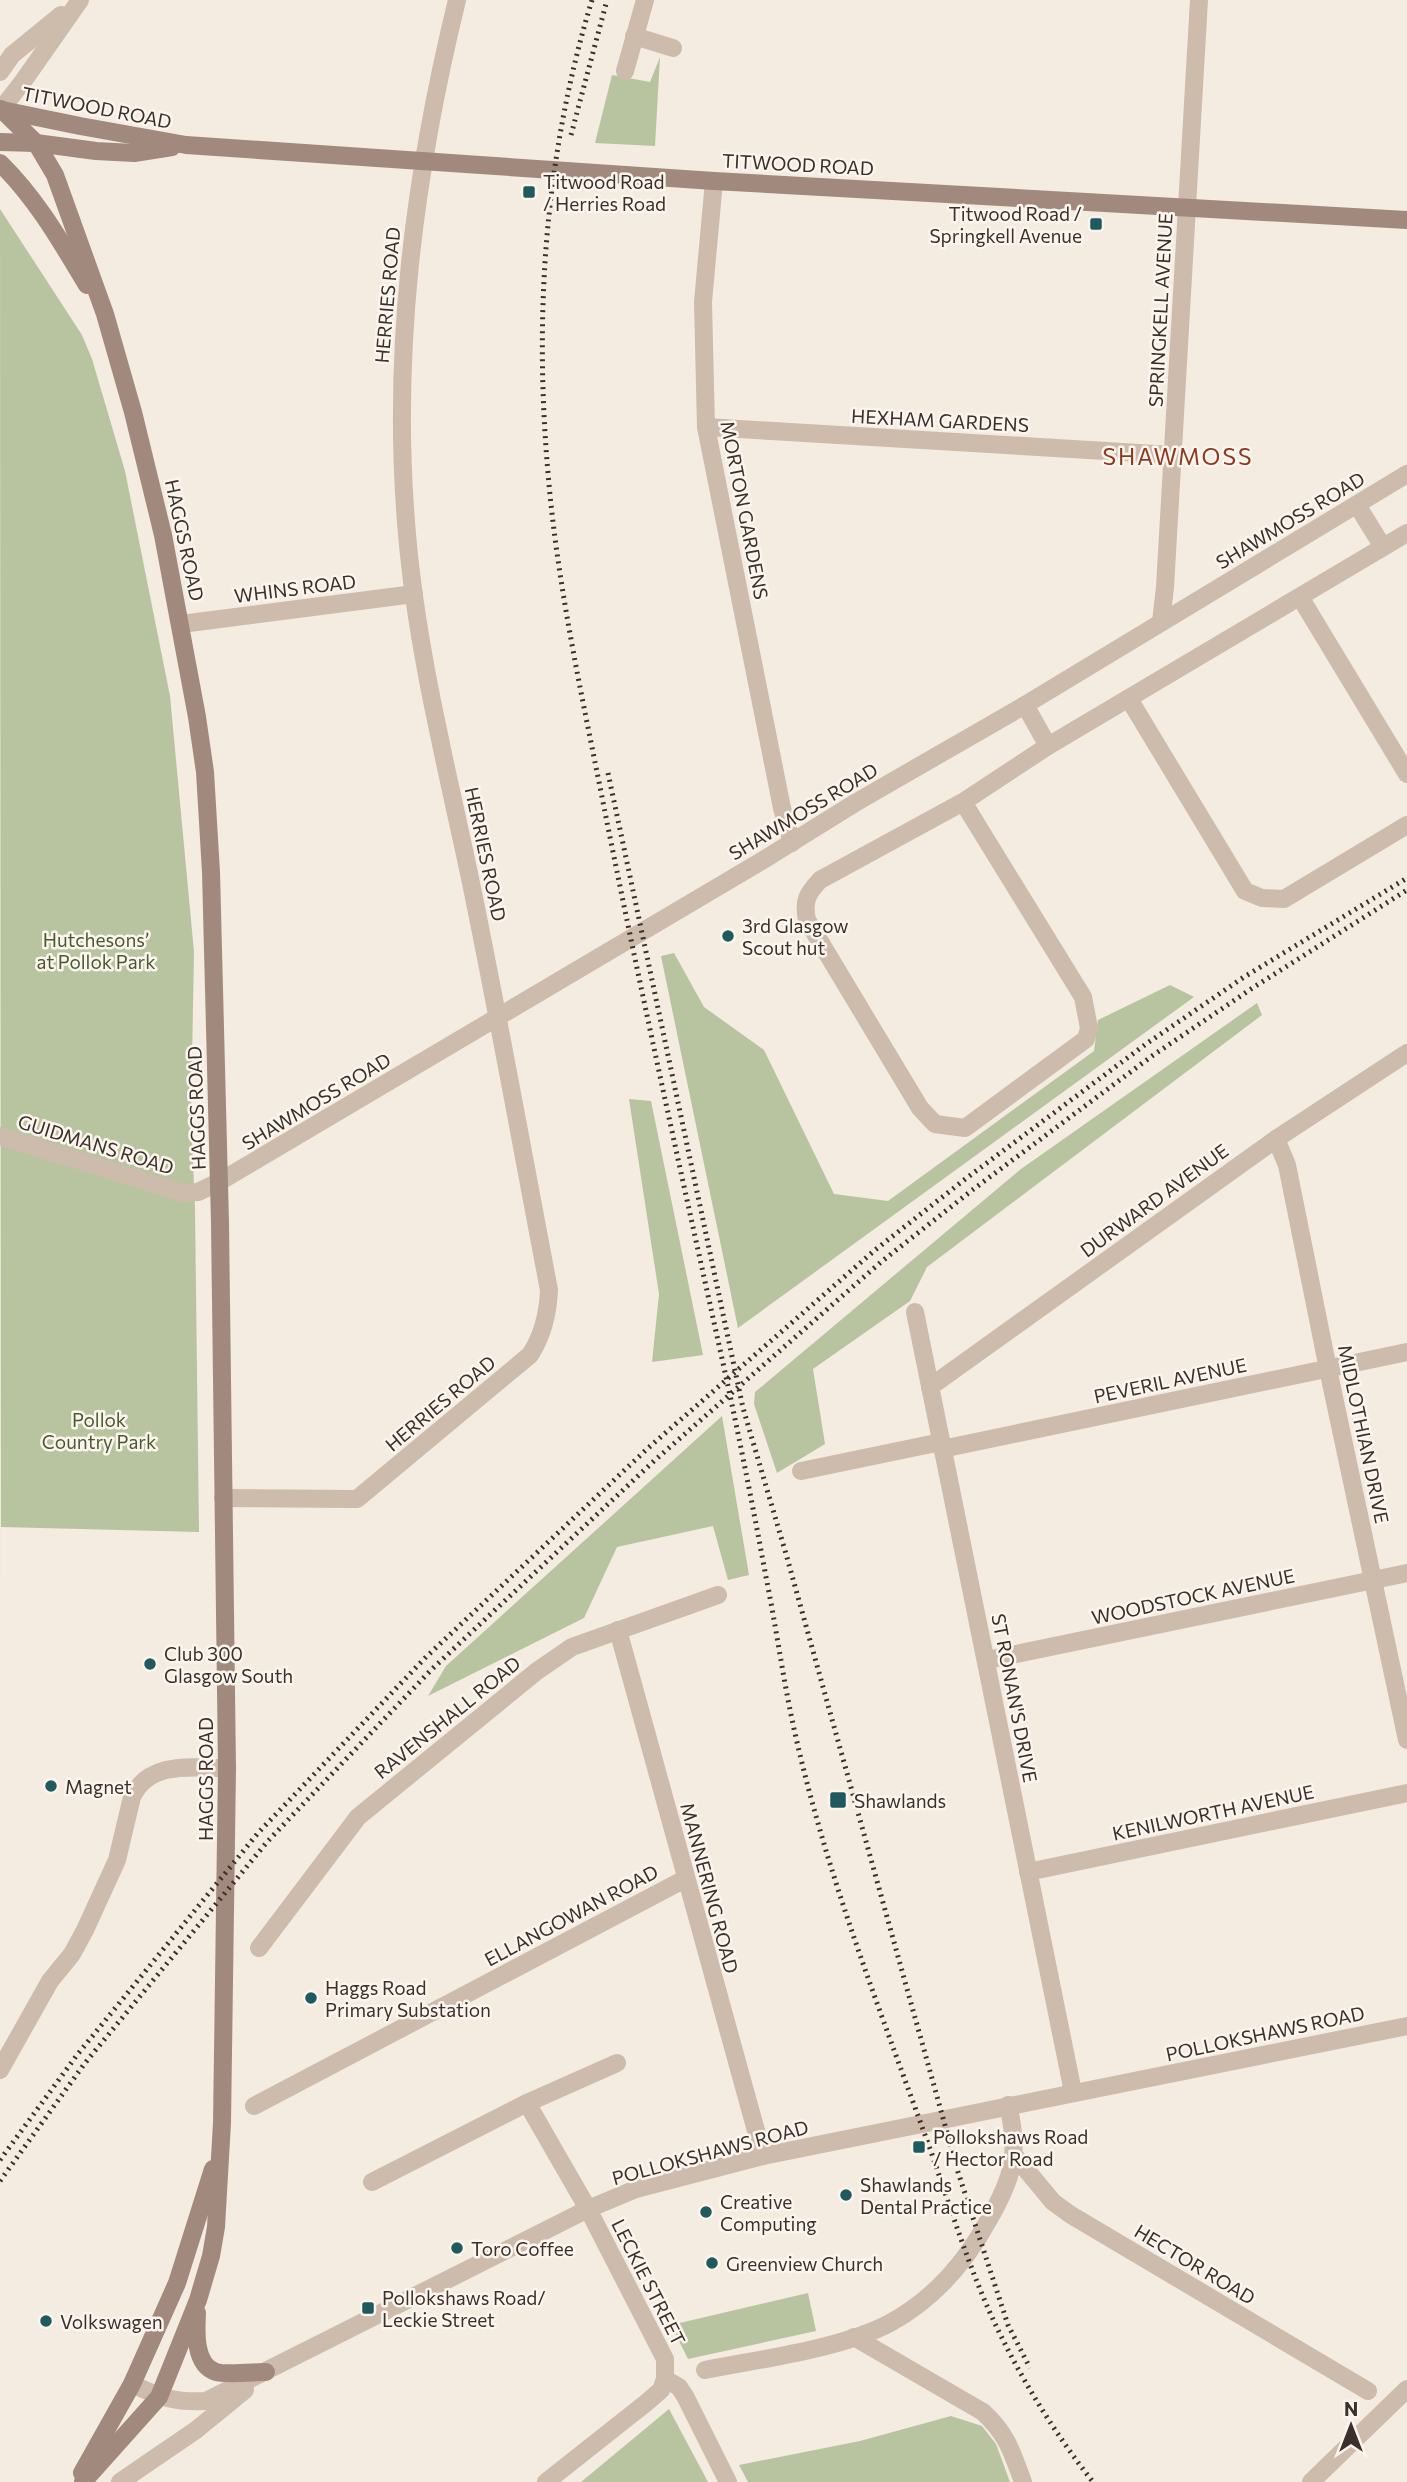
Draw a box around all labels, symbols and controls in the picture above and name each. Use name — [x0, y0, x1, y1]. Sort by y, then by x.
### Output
street label: TITWOOD ROAD — [20, 81, 174, 133]
street label: TITWOOD ROAD — [722, 149, 874, 179]
place label: Titwood Road / Herries Road — [543, 170, 666, 215]
marker: Titwood Road / Herries Road — [521, 184, 537, 200]
place label: Titwood Road / Springkell Avenue — [929, 202, 1082, 247]
street label: SPRINGKELL AVENUE — [1143, 212, 1177, 408]
marker: Titwood Road / Springkell Avenue — [1088, 216, 1104, 232]
street label: HERRIES ROAD — [370, 226, 404, 364]
street label: HEXHAM GARDENS — [850, 404, 1030, 436]
street label: MORTON GARDENS — [716, 419, 774, 601]
district label: SHAWMOSS — [1103, 442, 1253, 470]
street label: SHAWMOSS ROAD — [1211, 467, 1369, 573]
street label: HAGGS ROAD — [161, 477, 209, 603]
street label: WHINS ROAD — [233, 569, 357, 607]
street label: SHAWMOSS ROAD — [724, 758, 882, 864]
street label: HERRIES ROAD — [461, 785, 511, 923]
place label: 3rd Glasgow Scout hut — [742, 914, 848, 959]
park label: Hutchesons’ at Pollok Park — [36, 928, 156, 973]
marker: 3rd Glasgow Scout hut — [720, 928, 736, 944]
street label: HAGGS ROAD — [182, 1046, 210, 1170]
street label: SHAWMOSS ROAD — [237, 1048, 395, 1154]
street label: GUIDMANS ROAD — [15, 1109, 177, 1179]
street label: DURWARD AVENUE — [1076, 1139, 1232, 1261]
street label: MIDLOTHIAN DRIVE — [1334, 1343, 1394, 1525]
street label: HERRIES ROAD — [380, 1350, 500, 1456]
street label: PEVERIL AVENUE — [1092, 1353, 1248, 1407]
park label: Pollok Country Park — [42, 1408, 156, 1453]
street label: WOODSTOCK AVENUE — [1089, 1563, 1297, 1629]
street label: ST RONAN'S DRIVE — [987, 1612, 1043, 1784]
place label: Club 300 Glasgow South — [164, 1642, 293, 1687]
street label: RAVENSHALL ROAD — [369, 1651, 525, 1783]
marker: Club 300 Glasgow South — [142, 1656, 158, 1672]
street label: HAGGS ROAD — [194, 1717, 217, 1841]
place label: Magnet — [65, 1775, 132, 1798]
marker: Magnet — [43, 1778, 59, 1794]
street label: KENILWORTH AVENUE — [1110, 1779, 1316, 1845]
place label: Shawlands — [854, 1789, 946, 1812]
marker: Shawlands — [828, 1790, 848, 1810]
street label: MANNERING ROAD — [676, 1800, 744, 1976]
street label: ELLANGOWAN ROAD — [480, 1860, 662, 1970]
place label: Haggs Road Primary Substation — [325, 1976, 491, 2021]
marker: Haggs Road Primary Substation — [303, 1990, 319, 2006]
street label: POLLOKSHAWS ROAD — [1164, 2001, 1366, 2065]
street label: POLLOKSHAWS ROAD — [609, 2115, 811, 2189]
place label: Pollokshaws Road / Hector Road — [933, 2125, 1088, 2170]
marker: Pollokshaws Road / Hector Road — [911, 2139, 927, 2155]
place label: Shawlands Dental Practice — [860, 2173, 992, 2218]
marker: Shawlands Dental Practice — [838, 2187, 854, 2203]
place label: Creative Computing — [720, 2190, 817, 2235]
marker: Creative Computing — [698, 2204, 714, 2220]
street label: LECKIE STREET — [607, 2215, 691, 2349]
street label: HECTOR ROAD — [1131, 2219, 1259, 2309]
place label: Toro Coffee — [471, 2237, 574, 2260]
marker: Toro Coffee — [449, 2240, 465, 2256]
place label: Greenview Church — [726, 2252, 883, 2275]
marker: Greenview Church — [704, 2255, 720, 2271]
place label: Pollokshaws Road/ Leckie Street — [382, 2286, 546, 2331]
marker: Pollokshaws Road/ Leckie Street — [360, 2300, 376, 2316]
place label: Volkswagen — [60, 2310, 163, 2333]
marker: Volkswagen — [38, 2313, 54, 2329]
north arrow — [1316, 2391, 1386, 2461]
text: N — [1344, 2397, 1358, 2420]

